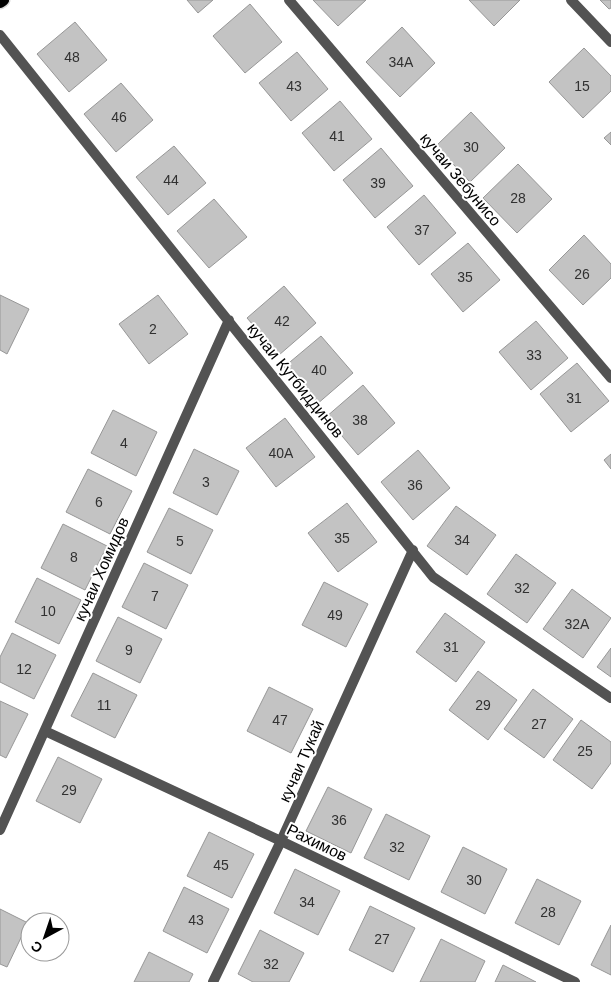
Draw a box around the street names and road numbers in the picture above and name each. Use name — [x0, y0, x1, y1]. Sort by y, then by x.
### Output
street label: кучаи Зебунисо — [417, 129, 504, 229]
street label: кучаи Кутбиддинов — [244, 320, 347, 441]
street label: кучаи Хомидов — [71, 515, 132, 624]
street label: кучаи Тукай — [276, 718, 327, 805]
street label: Рахимов — [284, 821, 349, 864]

